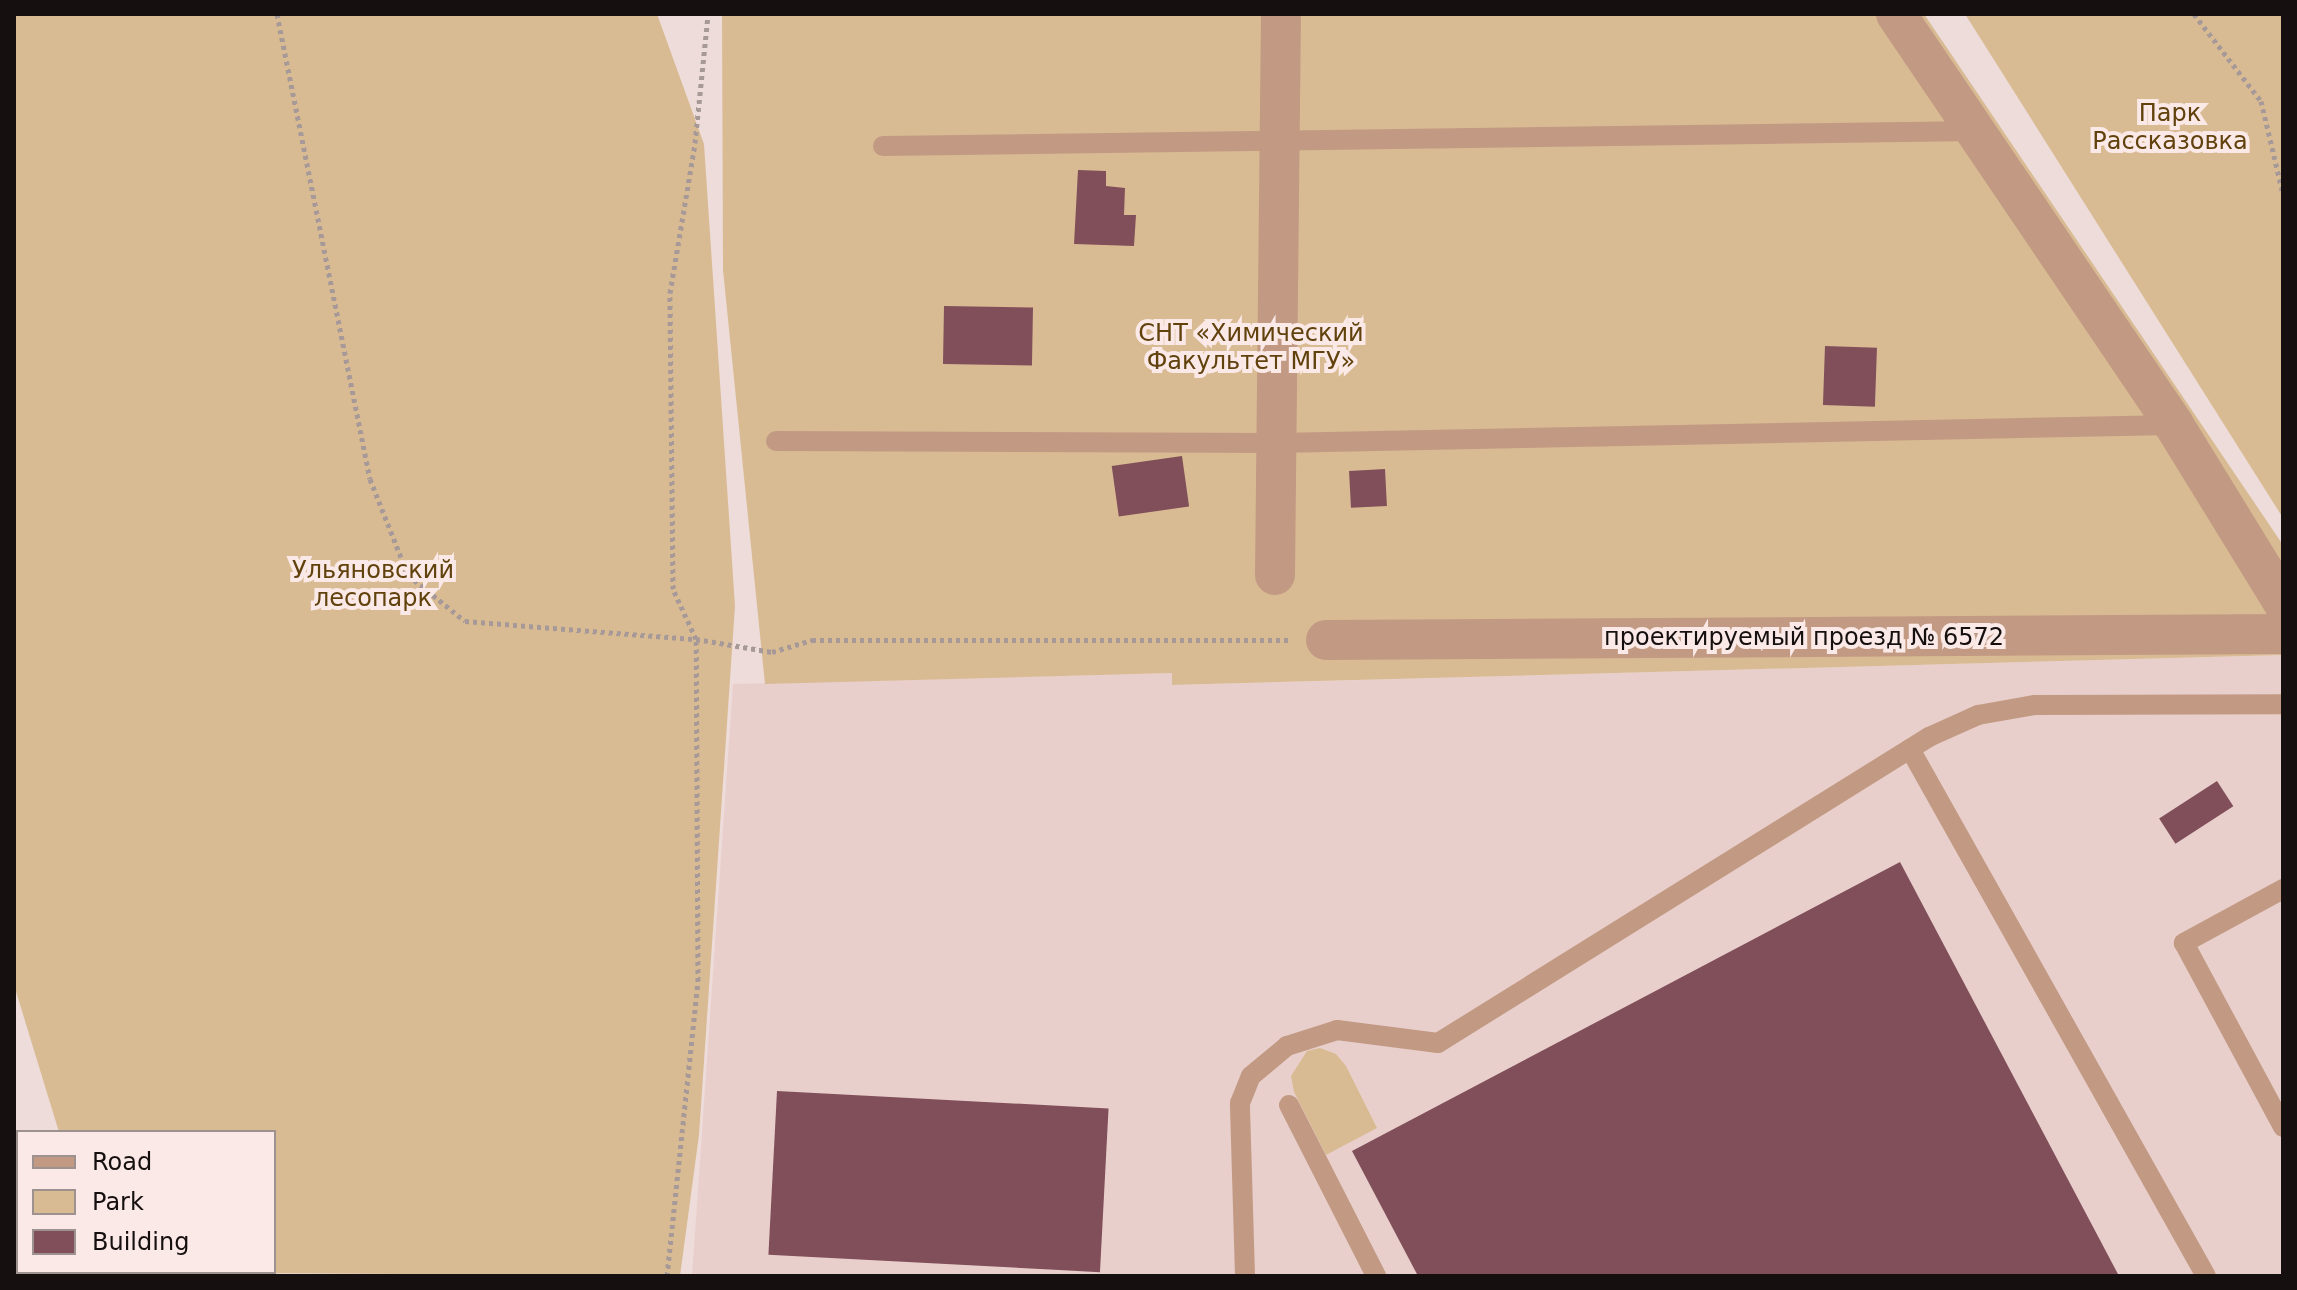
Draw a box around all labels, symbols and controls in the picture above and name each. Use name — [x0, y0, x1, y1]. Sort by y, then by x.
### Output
park label: Парк Рассказовка — [2092, 100, 2248, 156]
park label: СНТ «Химический Факультет МГУ» — [1138, 320, 1364, 376]
park label: Ульяновский лесопарк — [292, 557, 454, 613]
street label: проектируемый проезд № 6572 — [1604, 624, 2004, 652]
legend — [16, 1130, 276, 1274]
text: Road — [92, 1148, 152, 1176]
text: Park — [92, 1188, 144, 1216]
text: Building — [92, 1228, 189, 1256]

